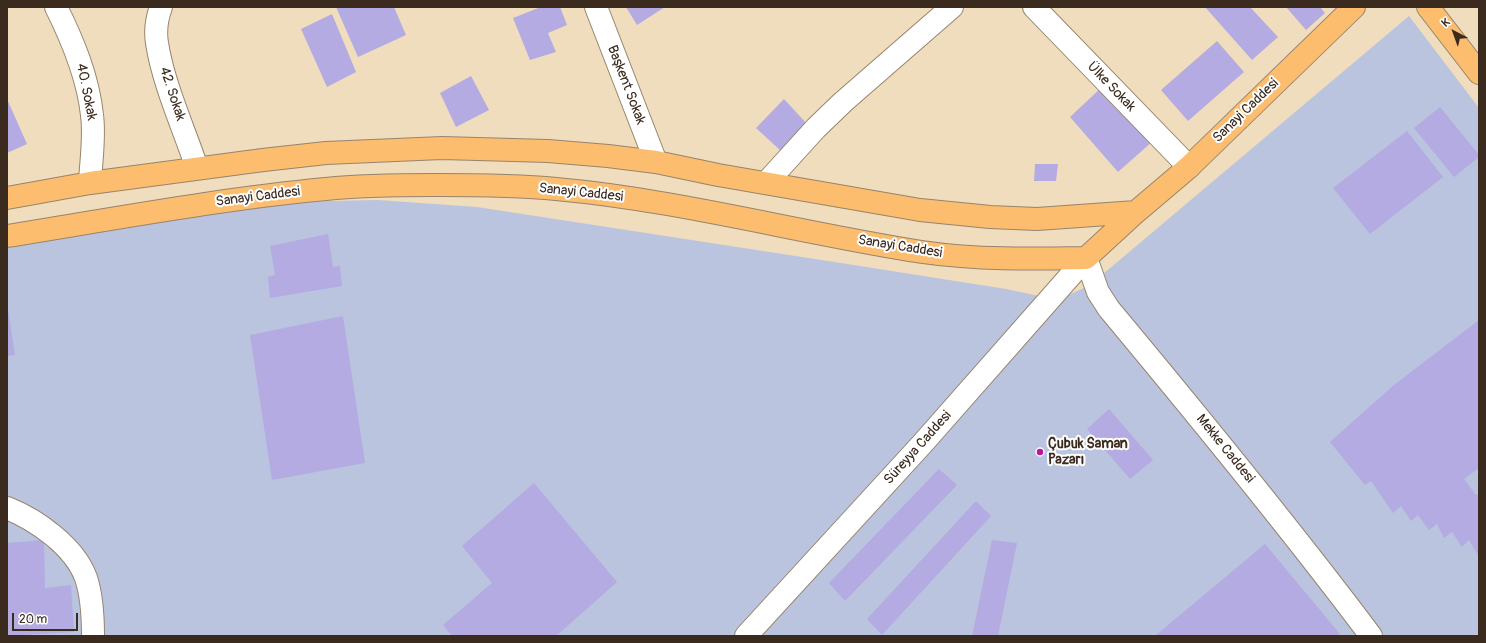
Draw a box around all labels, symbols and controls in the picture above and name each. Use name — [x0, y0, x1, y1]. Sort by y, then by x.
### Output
north arrow — [1434, 12, 1474, 52]
text: K — [1439, 15, 1453, 30]
street label: Başkent Sokak — [603, 43, 649, 127]
street label: Ülke Sokak — [1083, 59, 1139, 115]
street label: 40. Sokak — [72, 62, 100, 122]
street label: 42. Sokak — [155, 65, 189, 123]
street label: Sanayi Caddesi — [1210, 75, 1282, 147]
street label: Sanayi Caddesi — [538, 180, 624, 206]
street label: Sanayi Caddesi — [215, 183, 301, 211]
street label: Sanayi Caddesi — [857, 232, 943, 262]
street label: Süreyya Caddesi — [881, 408, 955, 488]
street label: Mekke Caddesi — [1192, 411, 1258, 487]
place label: Çubuk Saman Pazarı — [1048, 436, 1128, 468]
marker: Çubuk Saman Pazarı — [1035, 447, 1045, 457]
scale bar — [14, 605, 80, 631]
text: 20 m — [19, 612, 47, 627]

